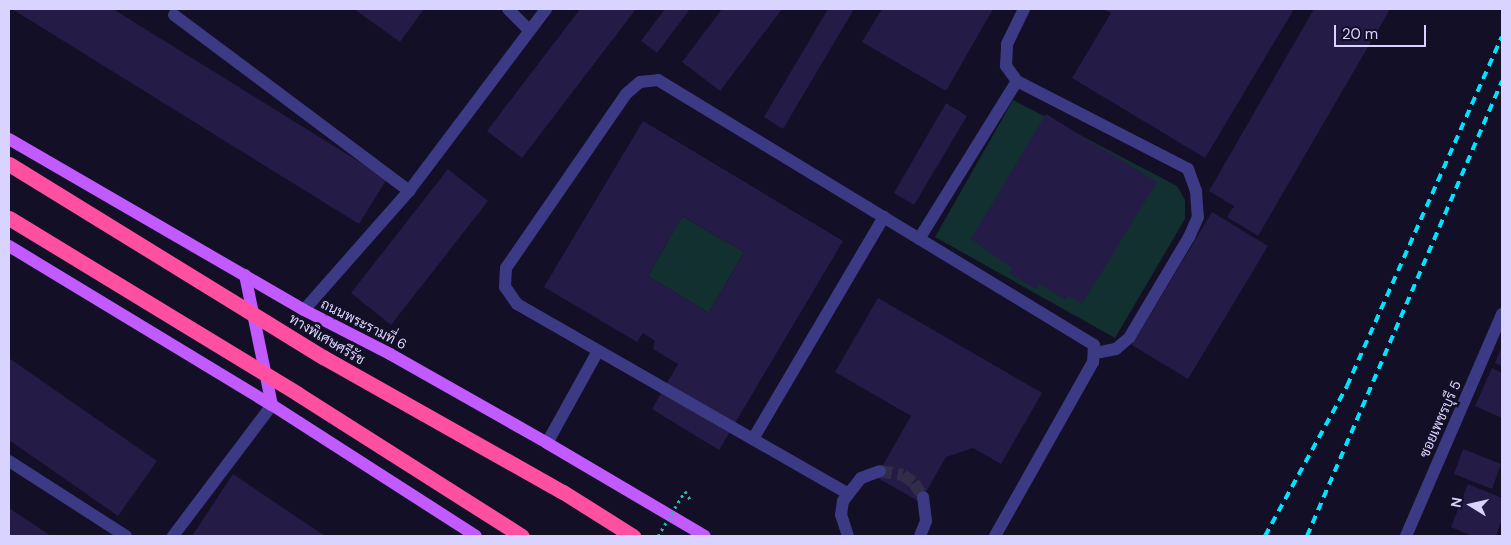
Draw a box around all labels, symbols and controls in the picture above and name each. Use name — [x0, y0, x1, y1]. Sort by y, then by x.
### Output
scale bar — [1336, 15, 1428, 47]
text: 20 m — [1342, 24, 1378, 44]
street label: ถนนพระรามที่ 6 — [318, 295, 410, 353]
street label: ทางพิเศษศรีรัช — [286, 310, 368, 368]
street label: ซอยเพชรบุรี 5 — [1416, 378, 1464, 460]
north arrow — [1446, 480, 1496, 530]
text: N — [1446, 496, 1466, 509]

